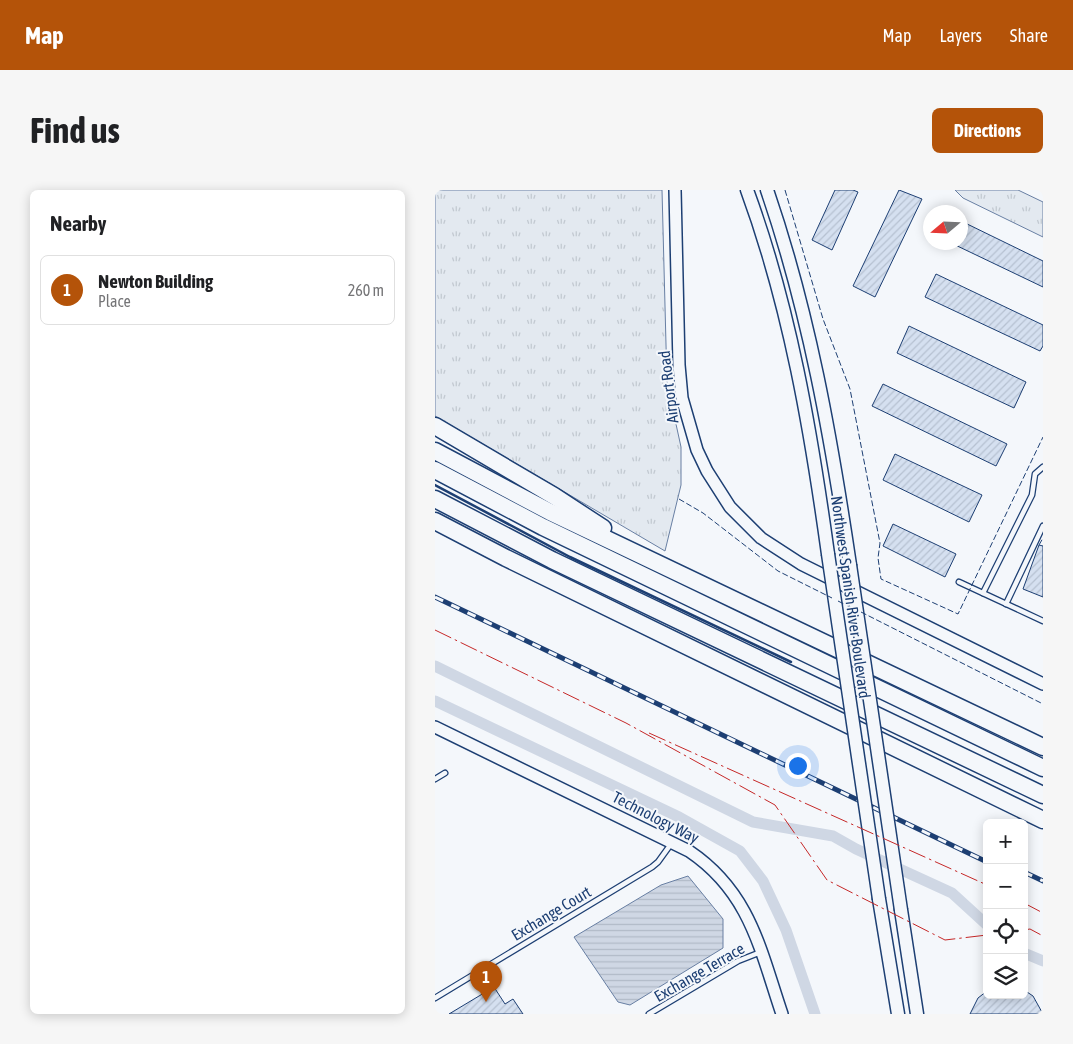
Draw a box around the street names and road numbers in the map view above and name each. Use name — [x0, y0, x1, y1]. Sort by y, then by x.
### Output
street label: Airport Road — [655, 349, 682, 424]
street label: Northwest Spanish River Boulevard — [827, 495, 874, 700]
street label: Technology Way — [609, 788, 703, 848]
street label: Exchange Court — [508, 882, 595, 945]
street label: Exchange Terrace — [651, 939, 748, 1006]

